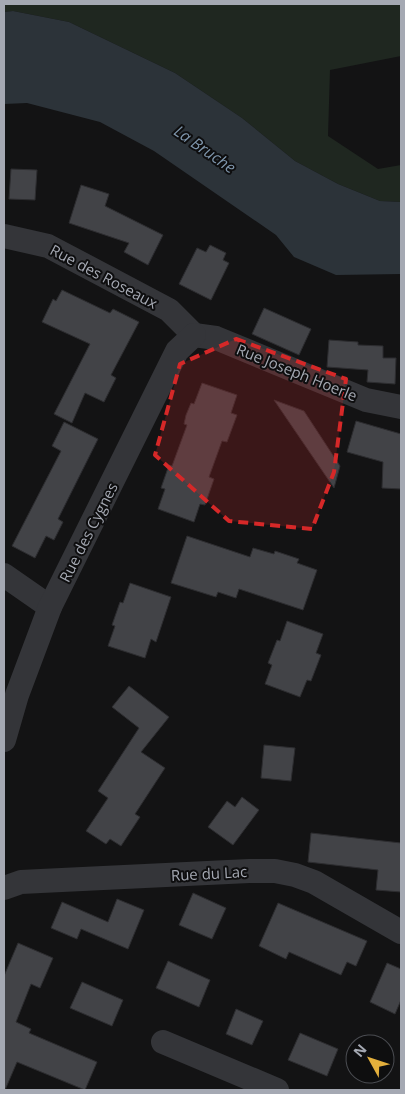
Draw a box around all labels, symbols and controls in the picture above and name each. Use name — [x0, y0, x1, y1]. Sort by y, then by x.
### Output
water label: La Bruche — [170, 120, 240, 178]
street label: Rue des Roseaux — [47, 239, 161, 313]
street label: Rue Joseph Hoerle — [234, 339, 360, 405]
street label: Rue des Cygnes — [54, 479, 122, 585]
street label: Rue du Lac — [170, 861, 248, 885]
north arrow — [345, 1034, 395, 1084]
text: N — [349, 1040, 371, 1061]

